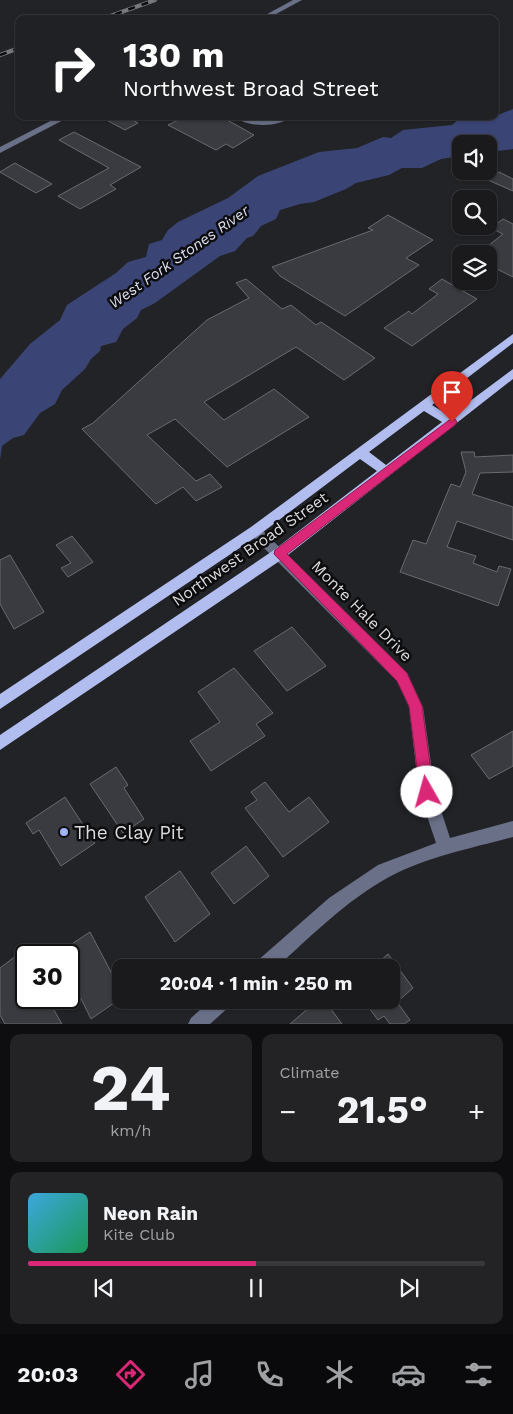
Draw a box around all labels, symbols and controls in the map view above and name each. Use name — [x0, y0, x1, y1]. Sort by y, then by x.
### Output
text: 130 m — [123, 34, 224, 76]
icon: right — [40, 35, 105, 100]
text: Northwest Broad Street — [123, 76, 378, 101]
map controls — [452, 135, 497, 290]
button: sound — [452, 135, 497, 180]
button: search — [452, 190, 497, 235]
water label: West Fork Stones River — [106, 201, 253, 312]
button: layers — [452, 245, 497, 290]
pin — [431, 371, 473, 422]
icon: arrive — [438, 378, 466, 406]
street label: Northwest Broad Street — [168, 488, 332, 610]
street label: Monte Hale Drive — [308, 557, 416, 665]
position arrow — [400, 765, 452, 817]
place label: The Clay Pit — [74, 821, 184, 844]
marker: The Clay Pit — [58, 826, 70, 838]
speed limit sign: 30 — [15, 944, 80, 1009]
text: 20:04 · 1 min · 250 m — [160, 972, 352, 995]
text: 24 — [91, 1050, 171, 1126]
text: Climate — [280, 1063, 340, 1082]
text: 21.5° — [337, 1088, 428, 1132]
text: − — [280, 1095, 296, 1128]
text: + — [468, 1095, 485, 1128]
text: km/h — [110, 1121, 151, 1140]
text: Neon Rain — [103, 1202, 198, 1225]
text: Kite Club — [103, 1225, 175, 1244]
icon: previous — [90, 1274, 118, 1302]
icon: pause — [242, 1274, 270, 1302]
icon: next — [395, 1274, 423, 1302]
icon: directions — [113, 1357, 148, 1392]
icon: music — [182, 1357, 217, 1392]
icon: phone — [252, 1357, 287, 1392]
icon: climate — [322, 1357, 357, 1392]
icon: car — [391, 1357, 426, 1392]
icon: filters — [461, 1357, 496, 1392]
text: 20:03 — [17, 1362, 78, 1387]

